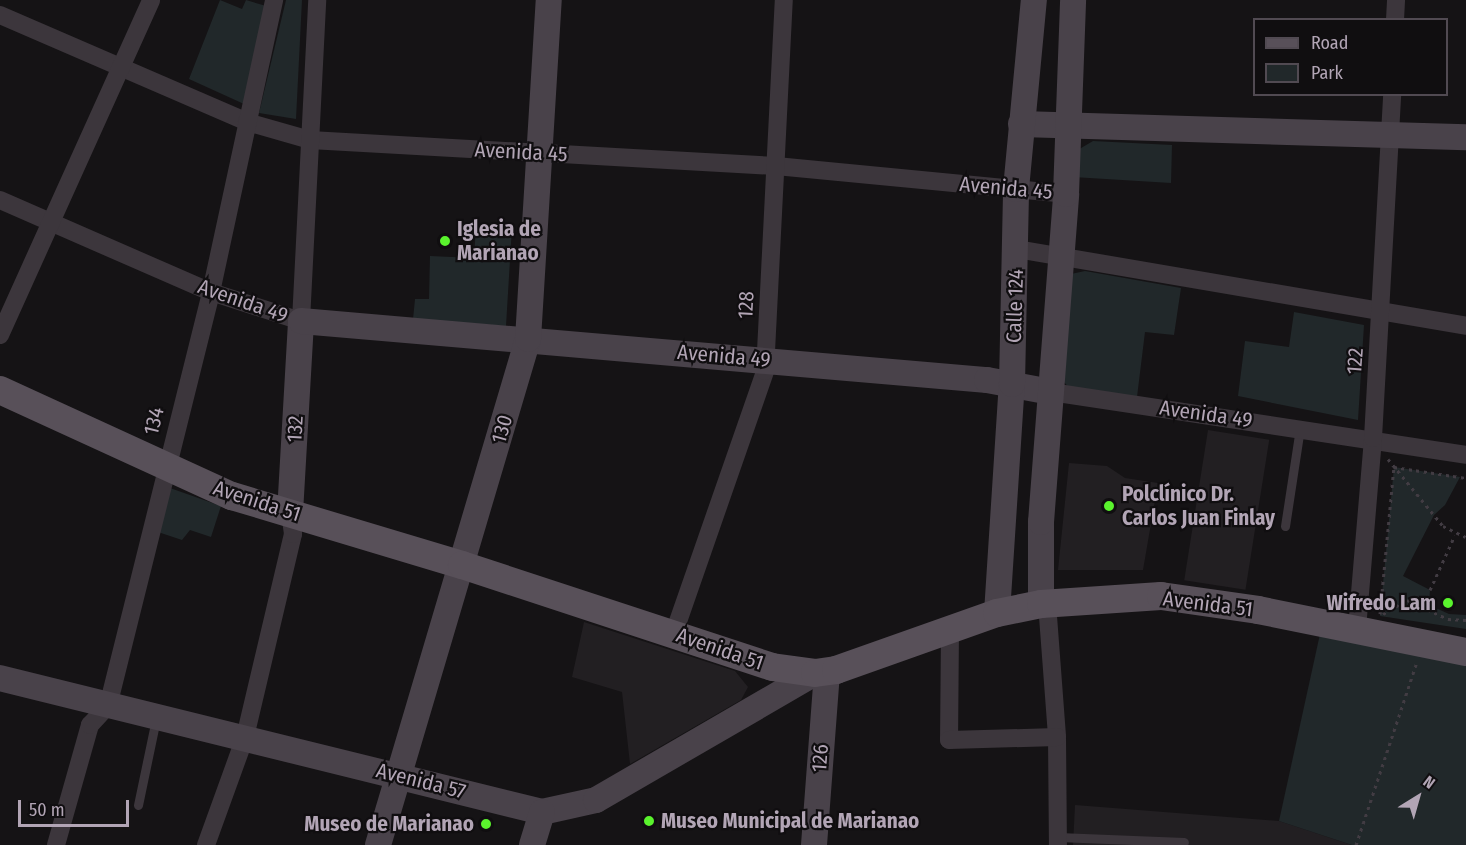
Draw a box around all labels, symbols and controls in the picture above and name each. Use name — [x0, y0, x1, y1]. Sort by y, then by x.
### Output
legend — [1253, 18, 1448, 96]
text: Road — [1311, 32, 1348, 54]
text: Park — [1311, 62, 1343, 84]
street label: Avenida 45 — [474, 137, 568, 167]
street label: Avenida 45 — [959, 171, 1053, 205]
place label: Iglesia de Marianao — [457, 216, 541, 266]
marker: Iglesia de Marianao — [438, 234, 452, 248]
street label: Calle 124 — [1001, 269, 1029, 343]
street label: Avenida 49 — [195, 274, 291, 328]
street label: 128 — [733, 290, 759, 320]
street label: Avenida 49 — [676, 339, 772, 373]
street label: 122 — [1341, 347, 1369, 375]
street label: Avenida 49 — [1158, 395, 1254, 433]
street label: 134 — [138, 405, 170, 437]
street label: 130 — [486, 412, 518, 446]
street label: 132 — [282, 415, 308, 443]
street label: Avenida 51 — [210, 475, 304, 527]
place label: Polclínico Dr. Carlos Juan Finlay — [1122, 481, 1275, 531]
marker: Polclínico Dr. Carlos Juan Finlay — [1100, 497, 1118, 515]
street label: Avenida 51 — [1162, 586, 1254, 622]
place label: Wifredo Lam — [1327, 590, 1436, 616]
marker: Wifredo Lam — [1441, 596, 1455, 610]
street label: Avenida 51 — [673, 622, 767, 676]
street label: 126 — [806, 743, 834, 773]
street label: Avenida 57 — [374, 758, 468, 804]
north arrow — [1388, 767, 1448, 827]
text: N — [1420, 772, 1439, 793]
scale bar — [21, 788, 132, 826]
text: 50 m — [29, 799, 65, 821]
place label: Museo Municipal de Marianao — [661, 808, 919, 834]
place label: Museo de Marianao — [304, 811, 474, 837]
marker: Museo Municipal de Marianao — [642, 814, 656, 828]
marker: Museo de Marianao — [479, 817, 493, 831]

